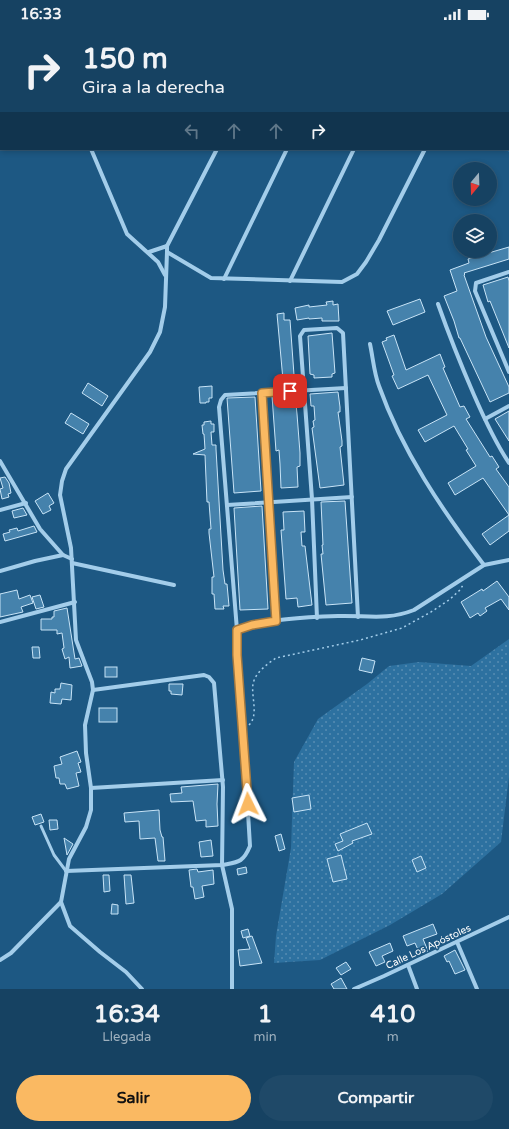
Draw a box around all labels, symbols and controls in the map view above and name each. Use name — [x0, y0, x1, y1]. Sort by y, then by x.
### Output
text: 16:33 — [20, 5, 62, 23]
text: 150 m — [82, 42, 168, 76]
icon: right — [16, 44, 68, 96]
text: Gira a la derecha — [82, 76, 225, 98]
icon: left — [181, 120, 203, 142]
icon: ahead — [223, 120, 245, 142]
icon: ahead — [265, 120, 287, 142]
icon: right — [307, 120, 329, 142]
north arrow — [453, 162, 497, 206]
map controls — [453, 162, 497, 258]
button: layers — [453, 214, 497, 258]
pin — [273, 374, 307, 408]
icon: arrive — [279, 380, 301, 402]
position arrow — [227, 783, 269, 825]
street label: Calle Los Apóstoles — [384, 922, 473, 972]
text: 16:34 — [94, 1000, 160, 1029]
text: 1 — [258, 1000, 273, 1029]
text: 410 — [370, 1000, 415, 1029]
text: Llegada — [102, 1029, 151, 1045]
text: min — [254, 1029, 277, 1045]
text: m — [387, 1029, 399, 1045]
button: Salir — [16, 1075, 251, 1121]
button: Compartir — [259, 1075, 493, 1121]

